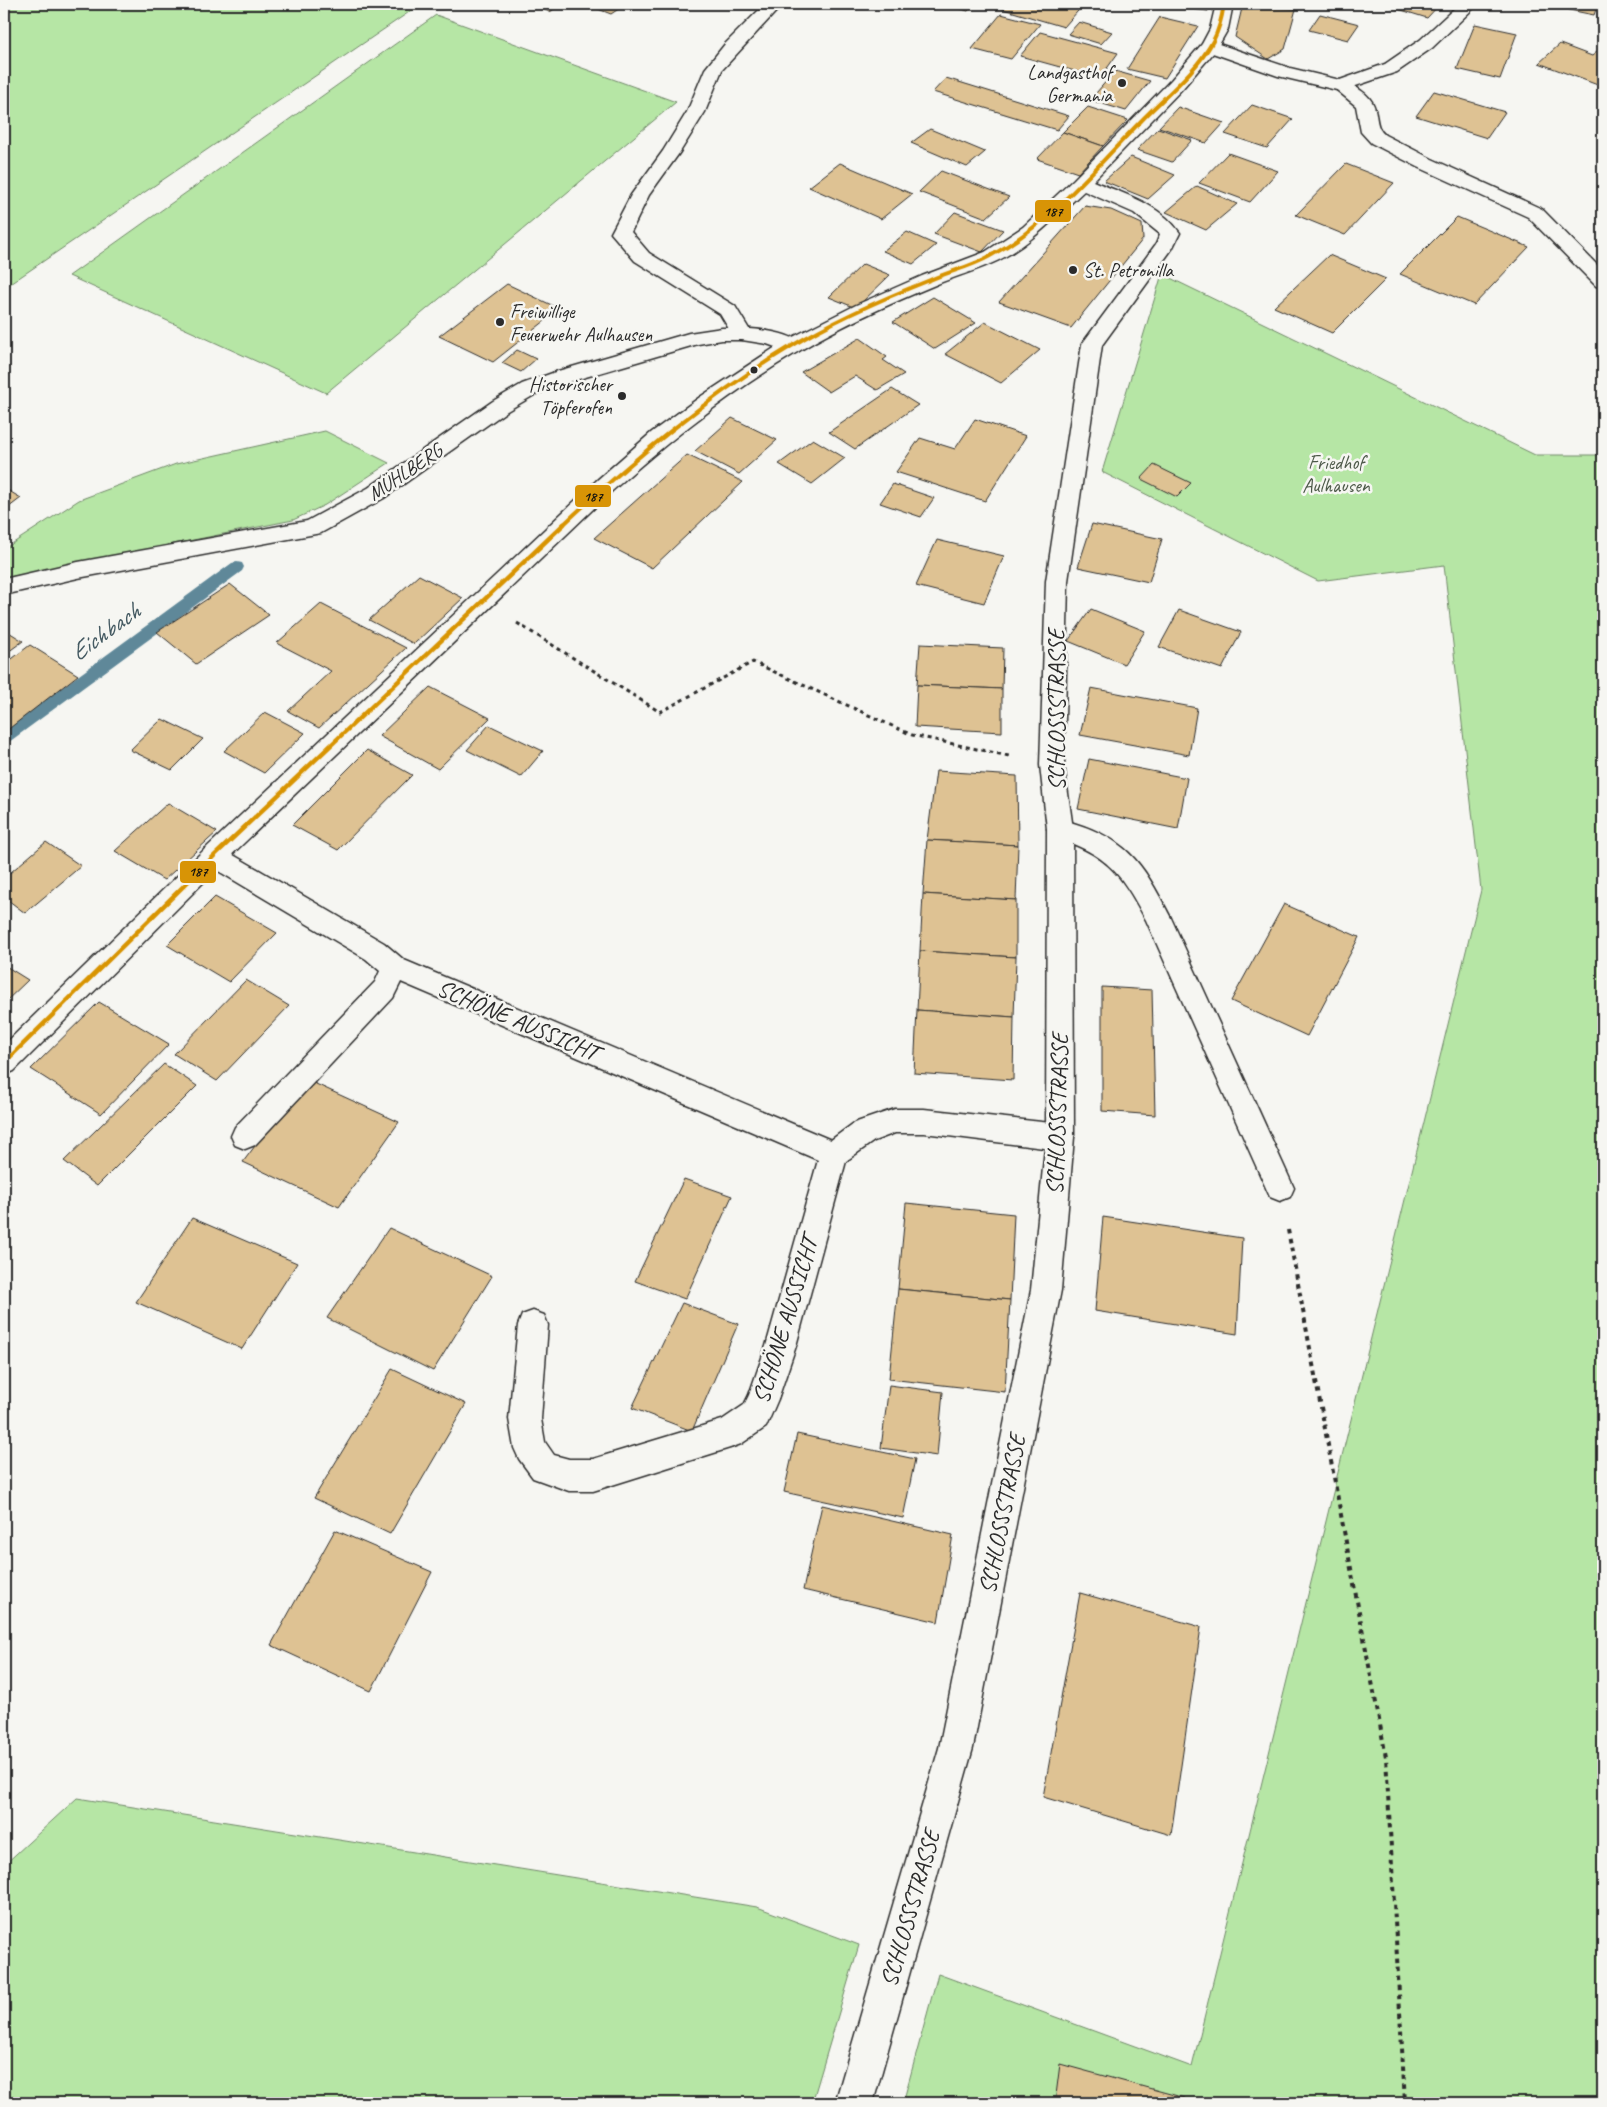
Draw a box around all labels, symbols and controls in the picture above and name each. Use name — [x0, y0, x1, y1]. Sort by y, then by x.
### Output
place label: Landgasthof Germania — [1027, 60, 1116, 108]
marker: Landgasthof Germania — [1116, 77, 1128, 89]
line badge: 187 — [1034, 199, 1072, 223]
text: 187 — [1044, 203, 1064, 220]
place label: St. Petronilla — [1083, 258, 1174, 283]
marker: St. Petronilla — [1067, 264, 1079, 276]
place label: Freiwillige Feuerwehr Aulhausen — [510, 299, 653, 347]
marker: Freiwillige Feuerwehr Aulhausen — [494, 316, 506, 328]
unlabelled marker — [749, 365, 759, 375]
place label: Historischer Töpferofen — [529, 372, 614, 420]
marker: Historischer Töpferofen — [616, 390, 628, 402]
street label: MÜHLBERG — [363, 437, 449, 506]
park label: Friedhof Aulhausen — [1302, 450, 1371, 498]
line badge: 187 — [574, 484, 612, 508]
text: 187 — [584, 488, 604, 505]
water label: Eichbach — [64, 595, 148, 668]
street label: SCHLOSSSTRASSE — [1041, 626, 1071, 791]
line badge: 187 — [179, 860, 217, 884]
text: 187 — [189, 863, 209, 880]
street label: SCHÖNE AUSSICHT — [433, 973, 609, 1070]
street label: SCHLOSSSTRASSE — [1039, 1030, 1075, 1195]
street label: SCHÖNE AUSSICHT — [745, 1228, 826, 1407]
street label: SCHLOSSSTRASSE — [972, 1429, 1033, 1596]
street label: SCHLOSSSTRASSE — [873, 1823, 947, 1990]

